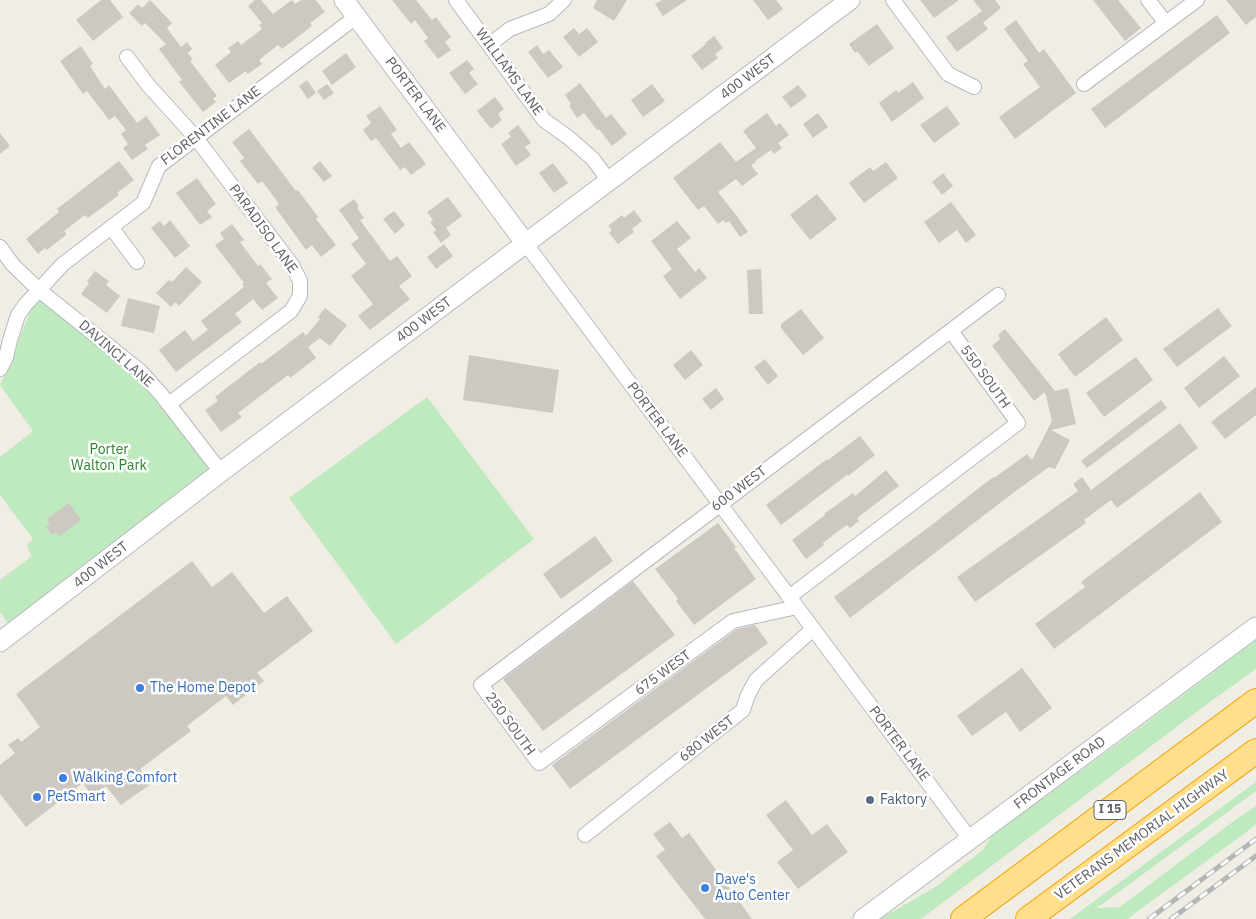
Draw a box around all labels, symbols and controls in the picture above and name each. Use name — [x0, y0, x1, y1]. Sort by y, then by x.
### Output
street label: WILLIAMS LANE — [472, 25, 546, 119]
street label: 400 WEST — [717, 51, 779, 103]
street label: PORTER LANE — [381, 54, 449, 136]
street label: FLORENTINE LANE — [158, 83, 264, 169]
street label: PARADISO LANE — [225, 181, 301, 277]
street label: 400 WEST — [393, 294, 455, 346]
street label: DAVINCI LANE — [75, 317, 157, 391]
street label: 550 SOUTH — [956, 342, 1014, 412]
street label: PORTER LANE — [623, 379, 691, 461]
park label: Porter Walton Park — [71, 442, 147, 474]
street label: 600 WEST — [708, 463, 770, 515]
street label: 400 WEST — [70, 538, 132, 592]
street label: 675 WEST — [632, 647, 694, 699]
place label: The Home Depot — [150, 680, 256, 696]
marker: The Home Depot — [134, 682, 146, 694]
street label: 250 SOUTH — [481, 689, 539, 759]
street label: PORTER LANE — [865, 703, 933, 785]
street label: 680 WEST — [676, 712, 738, 766]
street label: FRONTAGE ROAD — [1011, 733, 1109, 813]
street label: VETERANS MEMORIAL HIGHWAY — [1052, 766, 1232, 904]
place label: Walking Comfort — [73, 770, 177, 786]
marker: Walking Comfort — [57, 772, 69, 784]
place label: PetSmart — [47, 789, 106, 805]
marker: PetSmart — [31, 791, 43, 803]
place label: Faktory — [880, 792, 927, 808]
marker: Faktory — [864, 794, 876, 806]
road number: I 15 — [1094, 800, 1126, 820]
place label: Dave's Auto Center — [715, 872, 790, 904]
marker: Dave's Auto Center — [699, 882, 711, 894]

